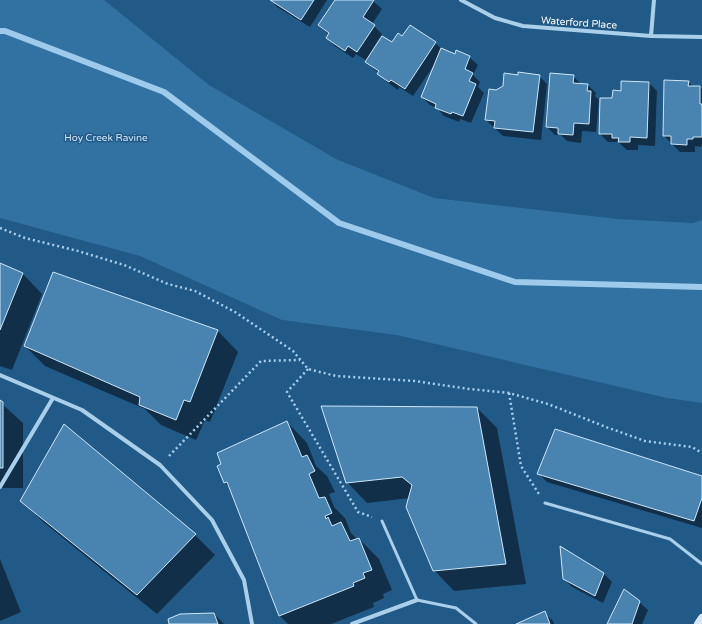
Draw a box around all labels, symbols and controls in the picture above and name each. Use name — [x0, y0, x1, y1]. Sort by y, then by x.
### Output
street label: Waterford Place — [540, 14, 618, 32]
park label: Hoy Creek Ravine — [64, 132, 148, 144]

